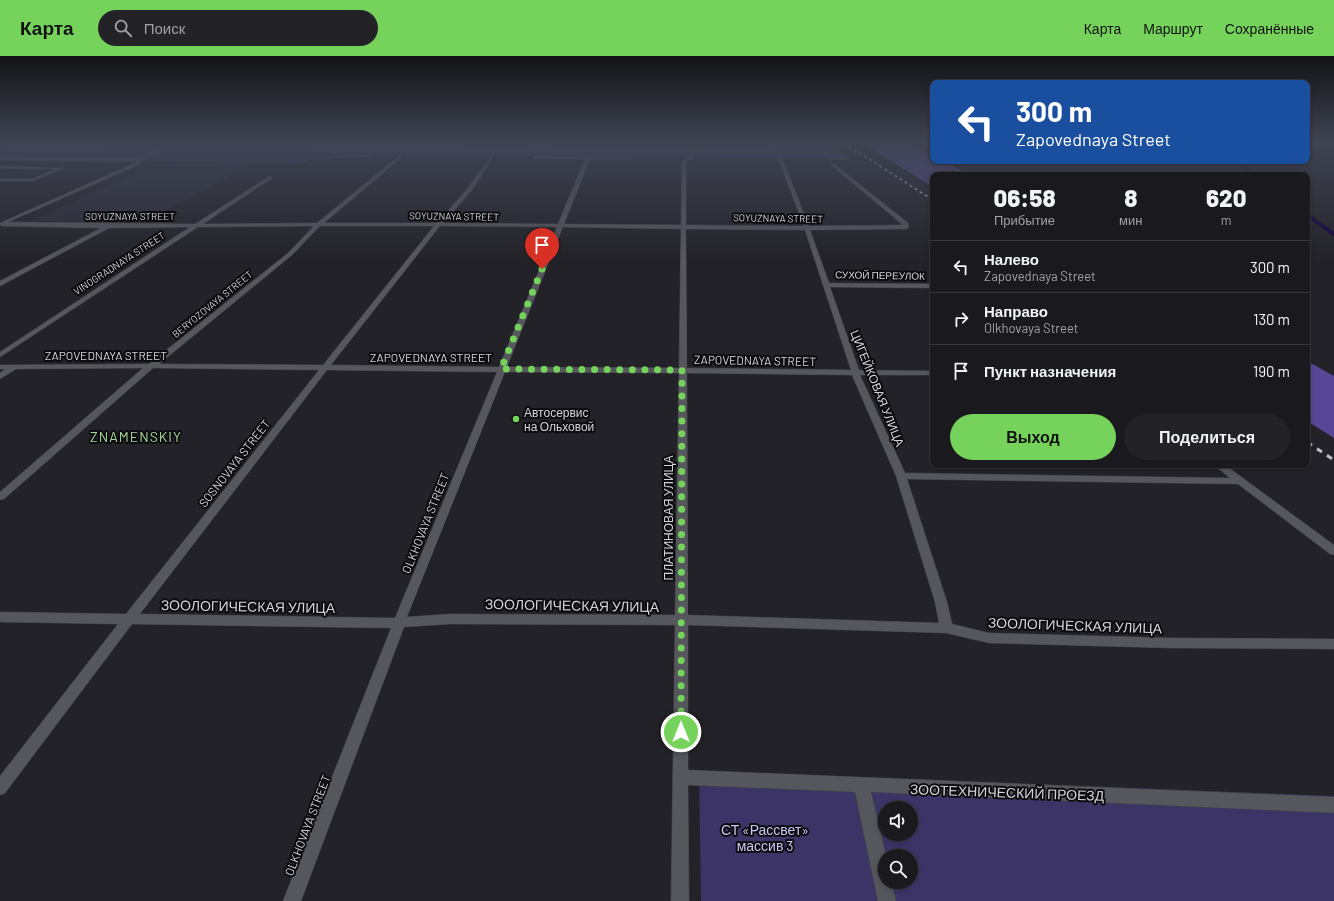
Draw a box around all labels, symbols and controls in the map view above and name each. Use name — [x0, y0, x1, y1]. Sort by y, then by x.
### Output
search box — [98, 10, 378, 46]
text: Карта — [20, 16, 74, 39]
icon: search — [112, 17, 134, 39]
text: Поиск — [144, 19, 185, 37]
text: Карта — [1084, 20, 1121, 37]
text: Маршрут — [1143, 20, 1203, 37]
text: Сохранённые — [1225, 20, 1314, 37]
text: 300 m — [1016, 94, 1092, 128]
icon: left — [950, 96, 1002, 148]
text: Zapovednaya Street — [1016, 128, 1171, 150]
text: 06:58 — [994, 183, 1056, 212]
text: 8 — [1124, 183, 1137, 212]
text: 620 — [1206, 183, 1246, 212]
street label: SOYUZNAYA STREET — [409, 209, 499, 223]
street label: SOYUZNAYA STREET — [85, 210, 175, 222]
street label: SOYUZNAYA STREET — [733, 211, 823, 225]
text: Прибытие — [994, 212, 1055, 228]
text: мин — [1119, 212, 1143, 228]
text: m — [1221, 212, 1232, 228]
pin — [525, 228, 559, 269]
street label: VINOGRADNAYA STREET — [71, 229, 167, 297]
icon: arrive — [531, 234, 553, 256]
text: Налево — [984, 250, 1039, 268]
icon: left — [950, 256, 972, 278]
text: 300 m — [1250, 258, 1290, 276]
street label: BERYOZOVAYA STREET — [169, 268, 255, 340]
street label: СУХОЙ ПЕРЕУЛОК — [835, 268, 925, 282]
text: Zapovednaya Street — [984, 268, 1096, 284]
text: Направо — [984, 302, 1048, 320]
icon: right — [950, 308, 972, 330]
text: 130 m — [1253, 310, 1290, 328]
text: Olkhovaya Street — [984, 320, 1079, 336]
street label: ЦИГЕЙКОВАЯ УЛИЦА — [847, 328, 908, 449]
street label: ZAPOVEDNAYA STREET — [45, 348, 167, 362]
street label: ZAPOVEDNAYA STREET — [370, 350, 492, 364]
street label: ZAPOVEDNAYA STREET — [694, 352, 816, 368]
icon: arrive — [950, 360, 972, 382]
text: Пункт назначения — [984, 362, 1116, 380]
text: 190 m — [1253, 362, 1290, 380]
place label: Автосервис на Ольховой — [524, 405, 594, 433]
marker: Автосервис на Ольховой — [511, 414, 521, 424]
button: Выход — [950, 414, 1116, 460]
button: Поделиться — [1124, 414, 1290, 460]
street label: SOSNOVAYA STREET — [196, 416, 273, 510]
district label: ZNAMENSKIY — [90, 428, 182, 445]
street label: ПЛАТИНОВАЯ УЛИЦА — [661, 456, 676, 580]
street label: OLKHOVAYA STREET — [398, 471, 452, 575]
street label: ЗООЛОГИЧЕСКАЯ УЛИЦА — [485, 595, 660, 615]
street label: ЗООЛОГИЧЕСКАЯ УЛИЦА — [161, 596, 336, 616]
street label: ЗООЛОГИЧЕСКАЯ УЛИЦА — [988, 613, 1163, 637]
position arrow — [660, 711, 702, 753]
street label: OLKHOVAYA STREET — [281, 772, 333, 877]
street label: ЗООТЕХНИЧЕСКИЙ ПРОЕЗД — [910, 780, 1105, 804]
map controls — [878, 801, 918, 889]
button: sound — [878, 801, 918, 841]
park label: СТ «Рассвет» массив 3 — [721, 821, 809, 854]
button: search — [878, 849, 918, 889]

